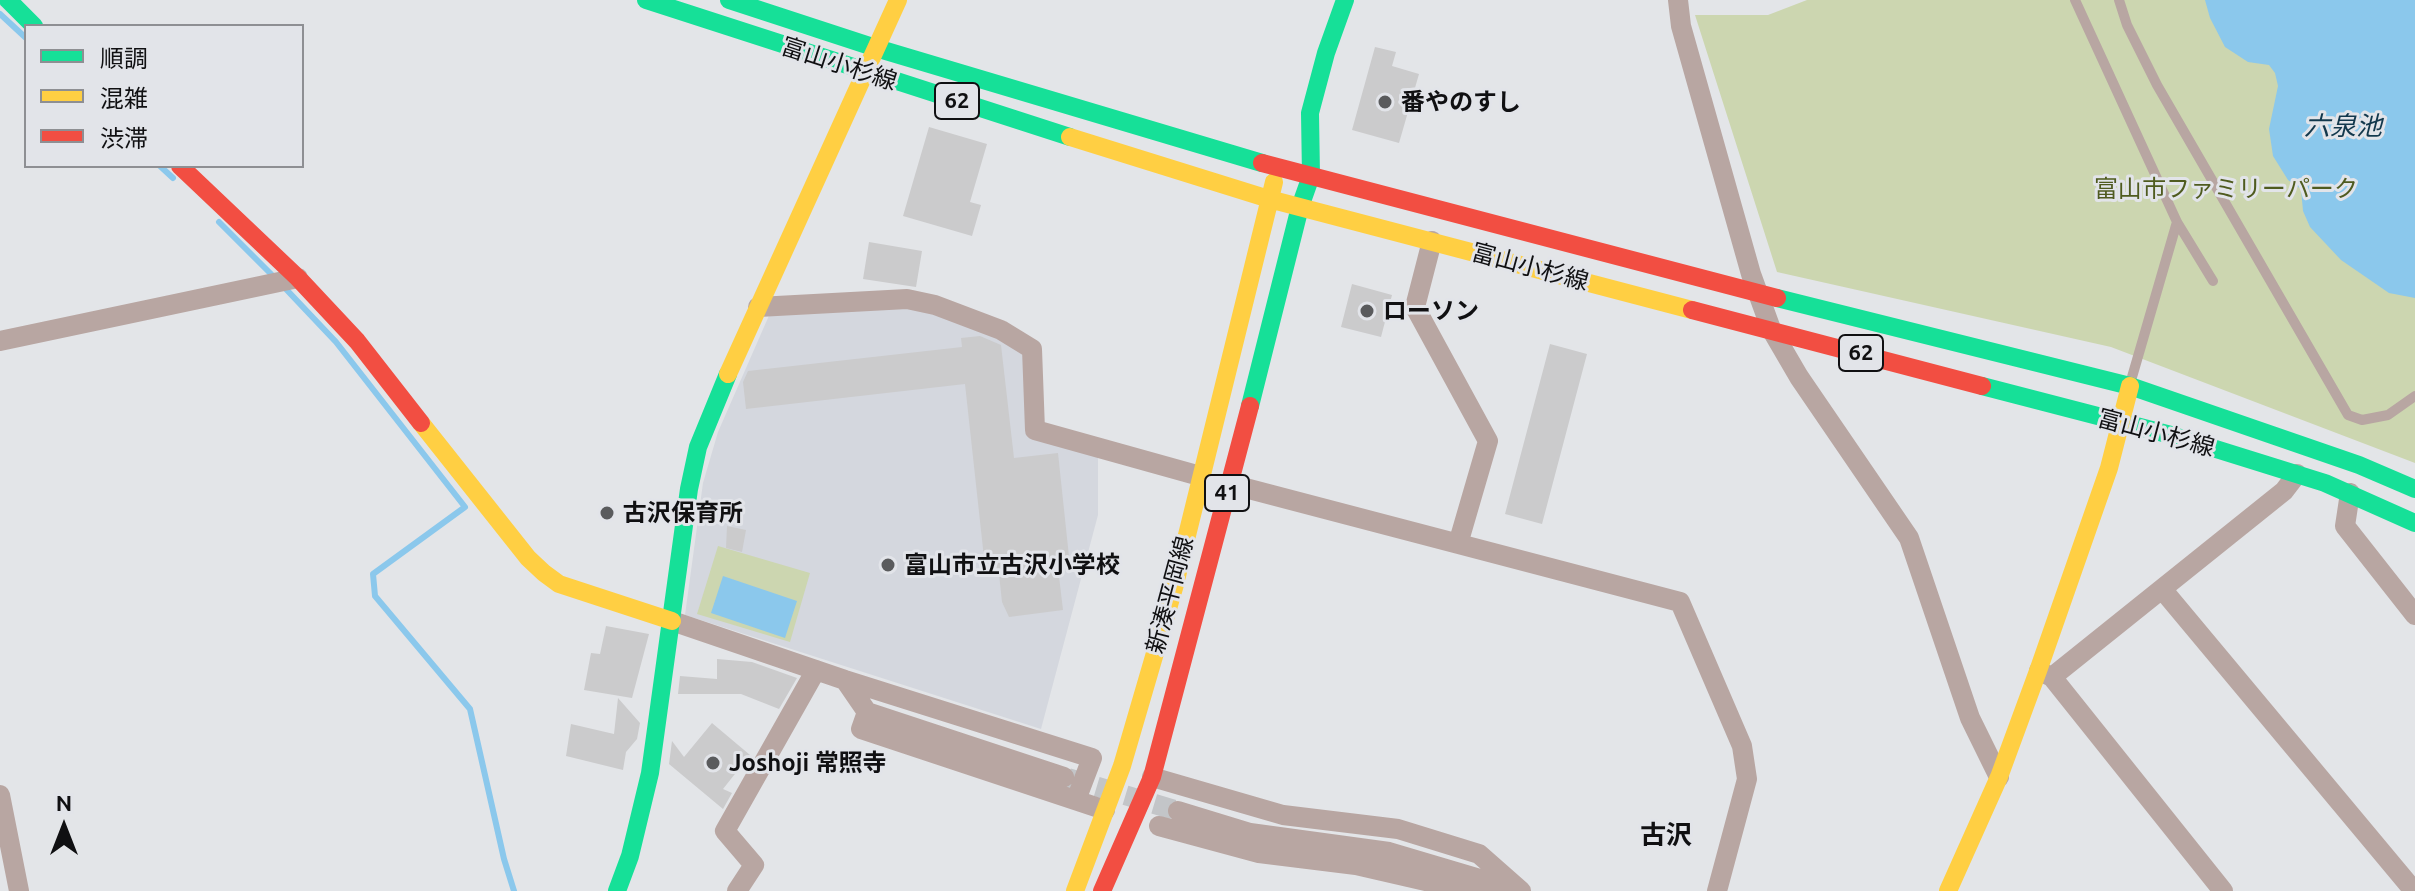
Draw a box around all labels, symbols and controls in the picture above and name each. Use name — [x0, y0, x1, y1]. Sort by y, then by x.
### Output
legend — [24, 24, 304, 168]
street label: 富山小杉線 — [777, 32, 901, 96]
text: 順調 — [100, 45, 148, 72]
road number: 62 — [935, 83, 979, 119]
text: 混雑 — [100, 85, 148, 112]
place label: 番やのすし — [1401, 88, 1521, 116]
marker: 番やのすし — [1376, 93, 1394, 111]
water label: 六泉池 — [2304, 110, 2382, 142]
text: 渋滞 — [100, 125, 148, 152]
park label: 富山市ファミリーパーク — [2094, 175, 2358, 203]
street label: 富山小杉線 — [1468, 238, 1592, 296]
place label: ローソン — [1383, 297, 1479, 325]
marker: ローソン — [1358, 302, 1376, 320]
road number: 62 — [1839, 335, 1883, 371]
street label: 富山小杉線 — [2094, 404, 2218, 462]
road number: 41 — [1205, 475, 1249, 511]
place label: 古沢保育所 — [623, 499, 743, 527]
marker: 古沢保育所 — [598, 504, 616, 522]
street label: 新湊平岡線 — [1141, 533, 1199, 657]
place label: 富山市立古沢小学校 — [904, 551, 1120, 579]
marker: 富山市立古沢小学校 — [879, 556, 897, 574]
place label: Joshoji 常照寺 — [729, 749, 887, 777]
marker: Joshoji 常照寺 — [704, 754, 722, 772]
north arrow — [24, 787, 104, 867]
text: N — [56, 790, 72, 815]
district label: 古沢 — [1640, 819, 1692, 851]

